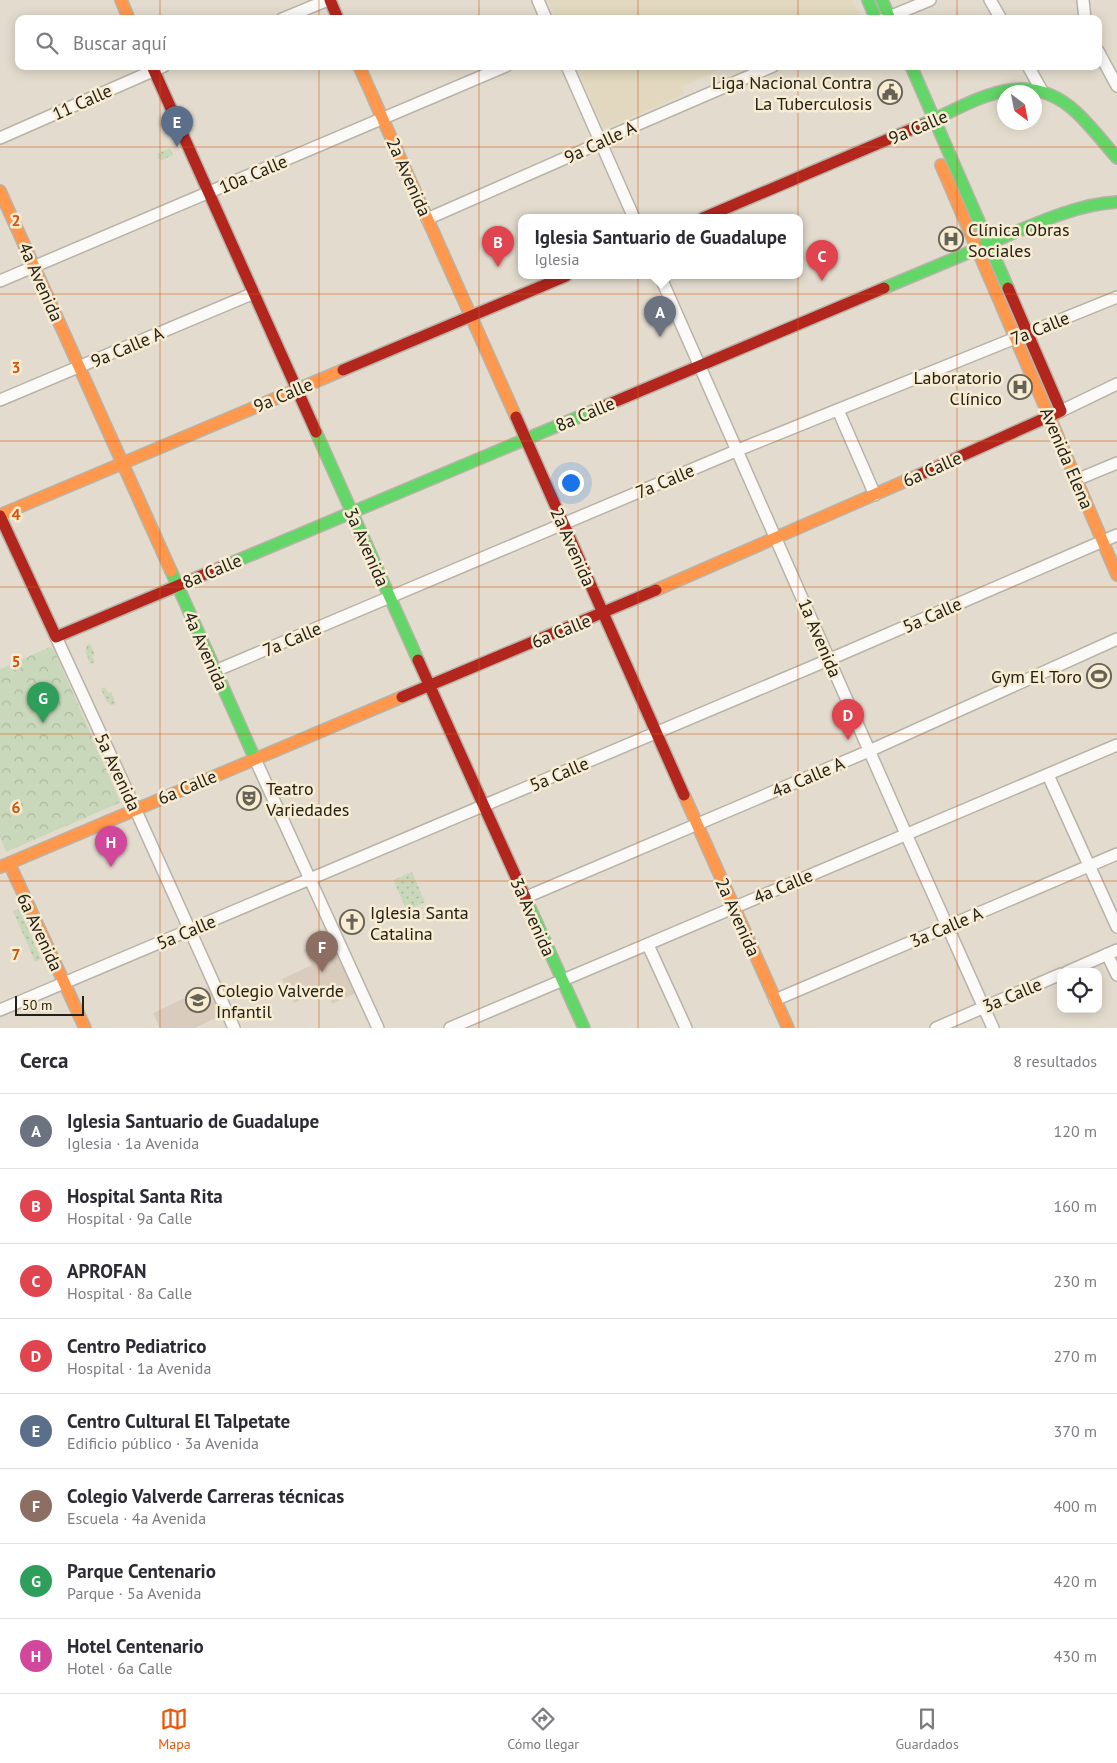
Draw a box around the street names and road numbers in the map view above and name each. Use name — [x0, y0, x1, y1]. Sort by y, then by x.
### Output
street label: 11 Calle — [49, 79, 115, 125]
street label: 9a Calle — [885, 104, 951, 150]
street label: 9a Calle A — [560, 115, 640, 169]
street label: 2a Avenida — [381, 134, 437, 220]
street label: 10a Calle — [215, 149, 291, 199]
street label: 4a Avenida — [13, 239, 69, 325]
street label: 7a Calle — [1007, 306, 1073, 350]
street label: 9a Calle A — [87, 321, 167, 373]
street label: 9a Calle — [250, 372, 316, 418]
street label: 8a Calle — [552, 391, 618, 437]
street label: Avenida Elena — [1035, 404, 1099, 512]
street label: 6a Calle — [899, 446, 965, 492]
street label: 7a Calle — [632, 458, 698, 504]
street label: 3a Avenida — [339, 504, 395, 590]
street label: 2a Avenida — [545, 504, 601, 590]
street label: 8a Calle — [179, 548, 245, 594]
street label: 5a Calle — [899, 592, 965, 638]
street label: 1a Avenida — [793, 595, 847, 681]
street label: 4a Avenida — [178, 608, 234, 694]
street label: 6a Calle — [528, 609, 594, 653]
street label: 7a Calle — [259, 616, 325, 662]
street label: 5a Avenida — [90, 729, 146, 815]
street label: 5a Calle — [526, 751, 592, 797]
street label: 4a Calle A — [768, 751, 848, 803]
street label: 6a Calle — [154, 764, 220, 810]
street label: 4a Calle — [750, 863, 816, 909]
street label: 3a Avenida — [505, 874, 561, 960]
street label: 2a Avenida — [710, 874, 766, 960]
street label: 6a Avenida — [12, 889, 68, 975]
street label: 3a Calle A — [906, 901, 986, 953]
street label: 5a Calle — [153, 909, 219, 955]
street label: 3a Calle — [979, 972, 1045, 1018]

